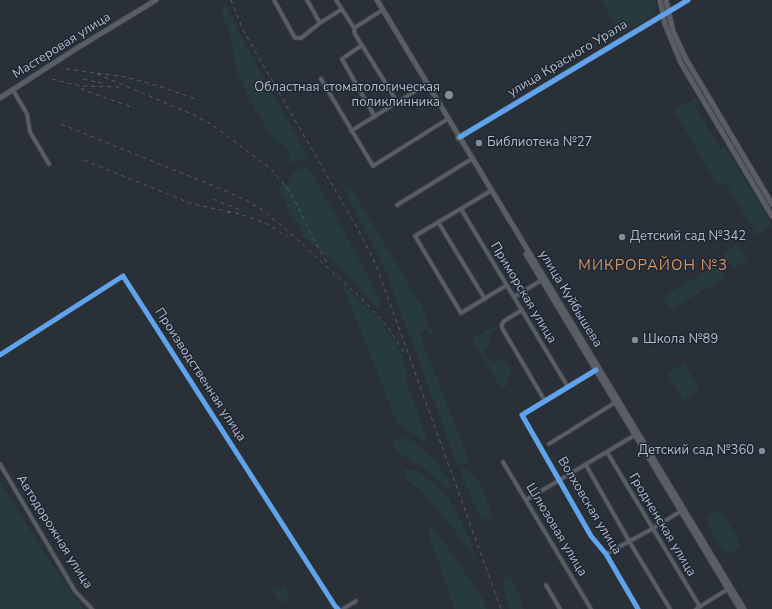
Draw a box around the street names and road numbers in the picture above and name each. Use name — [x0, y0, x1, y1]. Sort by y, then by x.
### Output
street label: Мастеровая улица — [10, 9, 114, 83]
street label: улица Красного Урала — [505, 17, 631, 101]
street label: Приморская улица — [487, 240, 559, 346]
street label: улица Куйбышева — [535, 248, 605, 350]
street label: Производственная улица — [151, 305, 249, 445]
street label: Волховская улица — [554, 454, 624, 558]
street label: Гродненская улица — [625, 471, 699, 579]
street label: Автодорожная улица — [13, 472, 95, 592]
street label: Шлюзовая улица — [522, 481, 590, 579]

